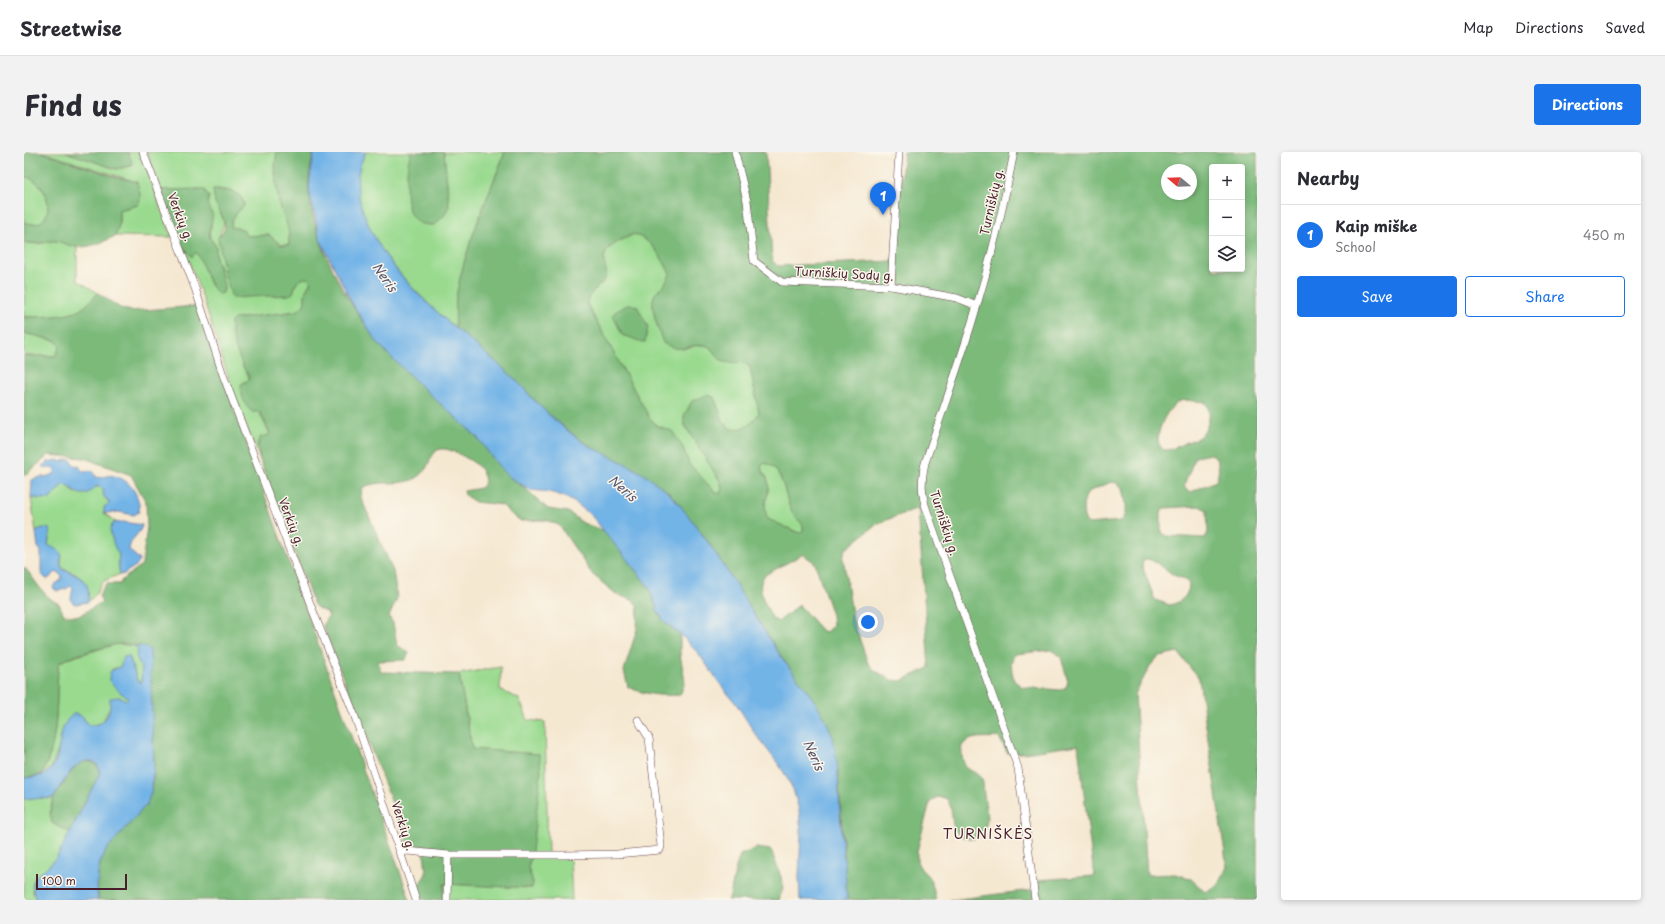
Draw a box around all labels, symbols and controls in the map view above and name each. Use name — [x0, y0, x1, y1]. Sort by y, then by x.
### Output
text: Streetwise — [20, 14, 122, 42]
text: Map — [1463, 17, 1493, 38]
text: Directions — [1515, 17, 1583, 38]
text: Saved — [1605, 17, 1645, 38]
text: Find us — [24, 83, 122, 126]
button: Directions — [1534, 84, 1641, 125]
north arrow — [1161, 164, 1197, 200]
map controls — [1209, 164, 1245, 272]
button: + — [1209, 164, 1245, 200]
text: Nearby — [1297, 165, 1359, 191]
street label: Turniškių g. — [975, 167, 1007, 237]
pin: 1 — [870, 182, 896, 215]
street label: Verkių g. — [163, 190, 198, 244]
button: − — [1209, 200, 1245, 236]
text: Kaip miške — [1335, 214, 1418, 237]
text: 1 — [1307, 225, 1313, 244]
text: 450 m — [1583, 225, 1625, 244]
button: layers — [1209, 236, 1245, 272]
text: School — [1335, 237, 1376, 256]
water label: Neris — [368, 258, 403, 296]
street label: Turniškių Sodų g. — [794, 261, 894, 285]
button: Save — [1297, 276, 1457, 317]
button: Share — [1465, 276, 1625, 317]
water label: Neris — [605, 470, 642, 506]
street label: Turniškių g. — [926, 488, 964, 558]
street label: Verkių g. — [274, 495, 309, 549]
your location — [858, 612, 878, 632]
water label: Neris — [799, 736, 830, 774]
street label: Verkių g. — [388, 799, 420, 853]
district label: TURNIŠKĖS — [943, 823, 1033, 844]
scale bar — [36, 872, 127, 891]
text: 100 m — [42, 872, 76, 889]

